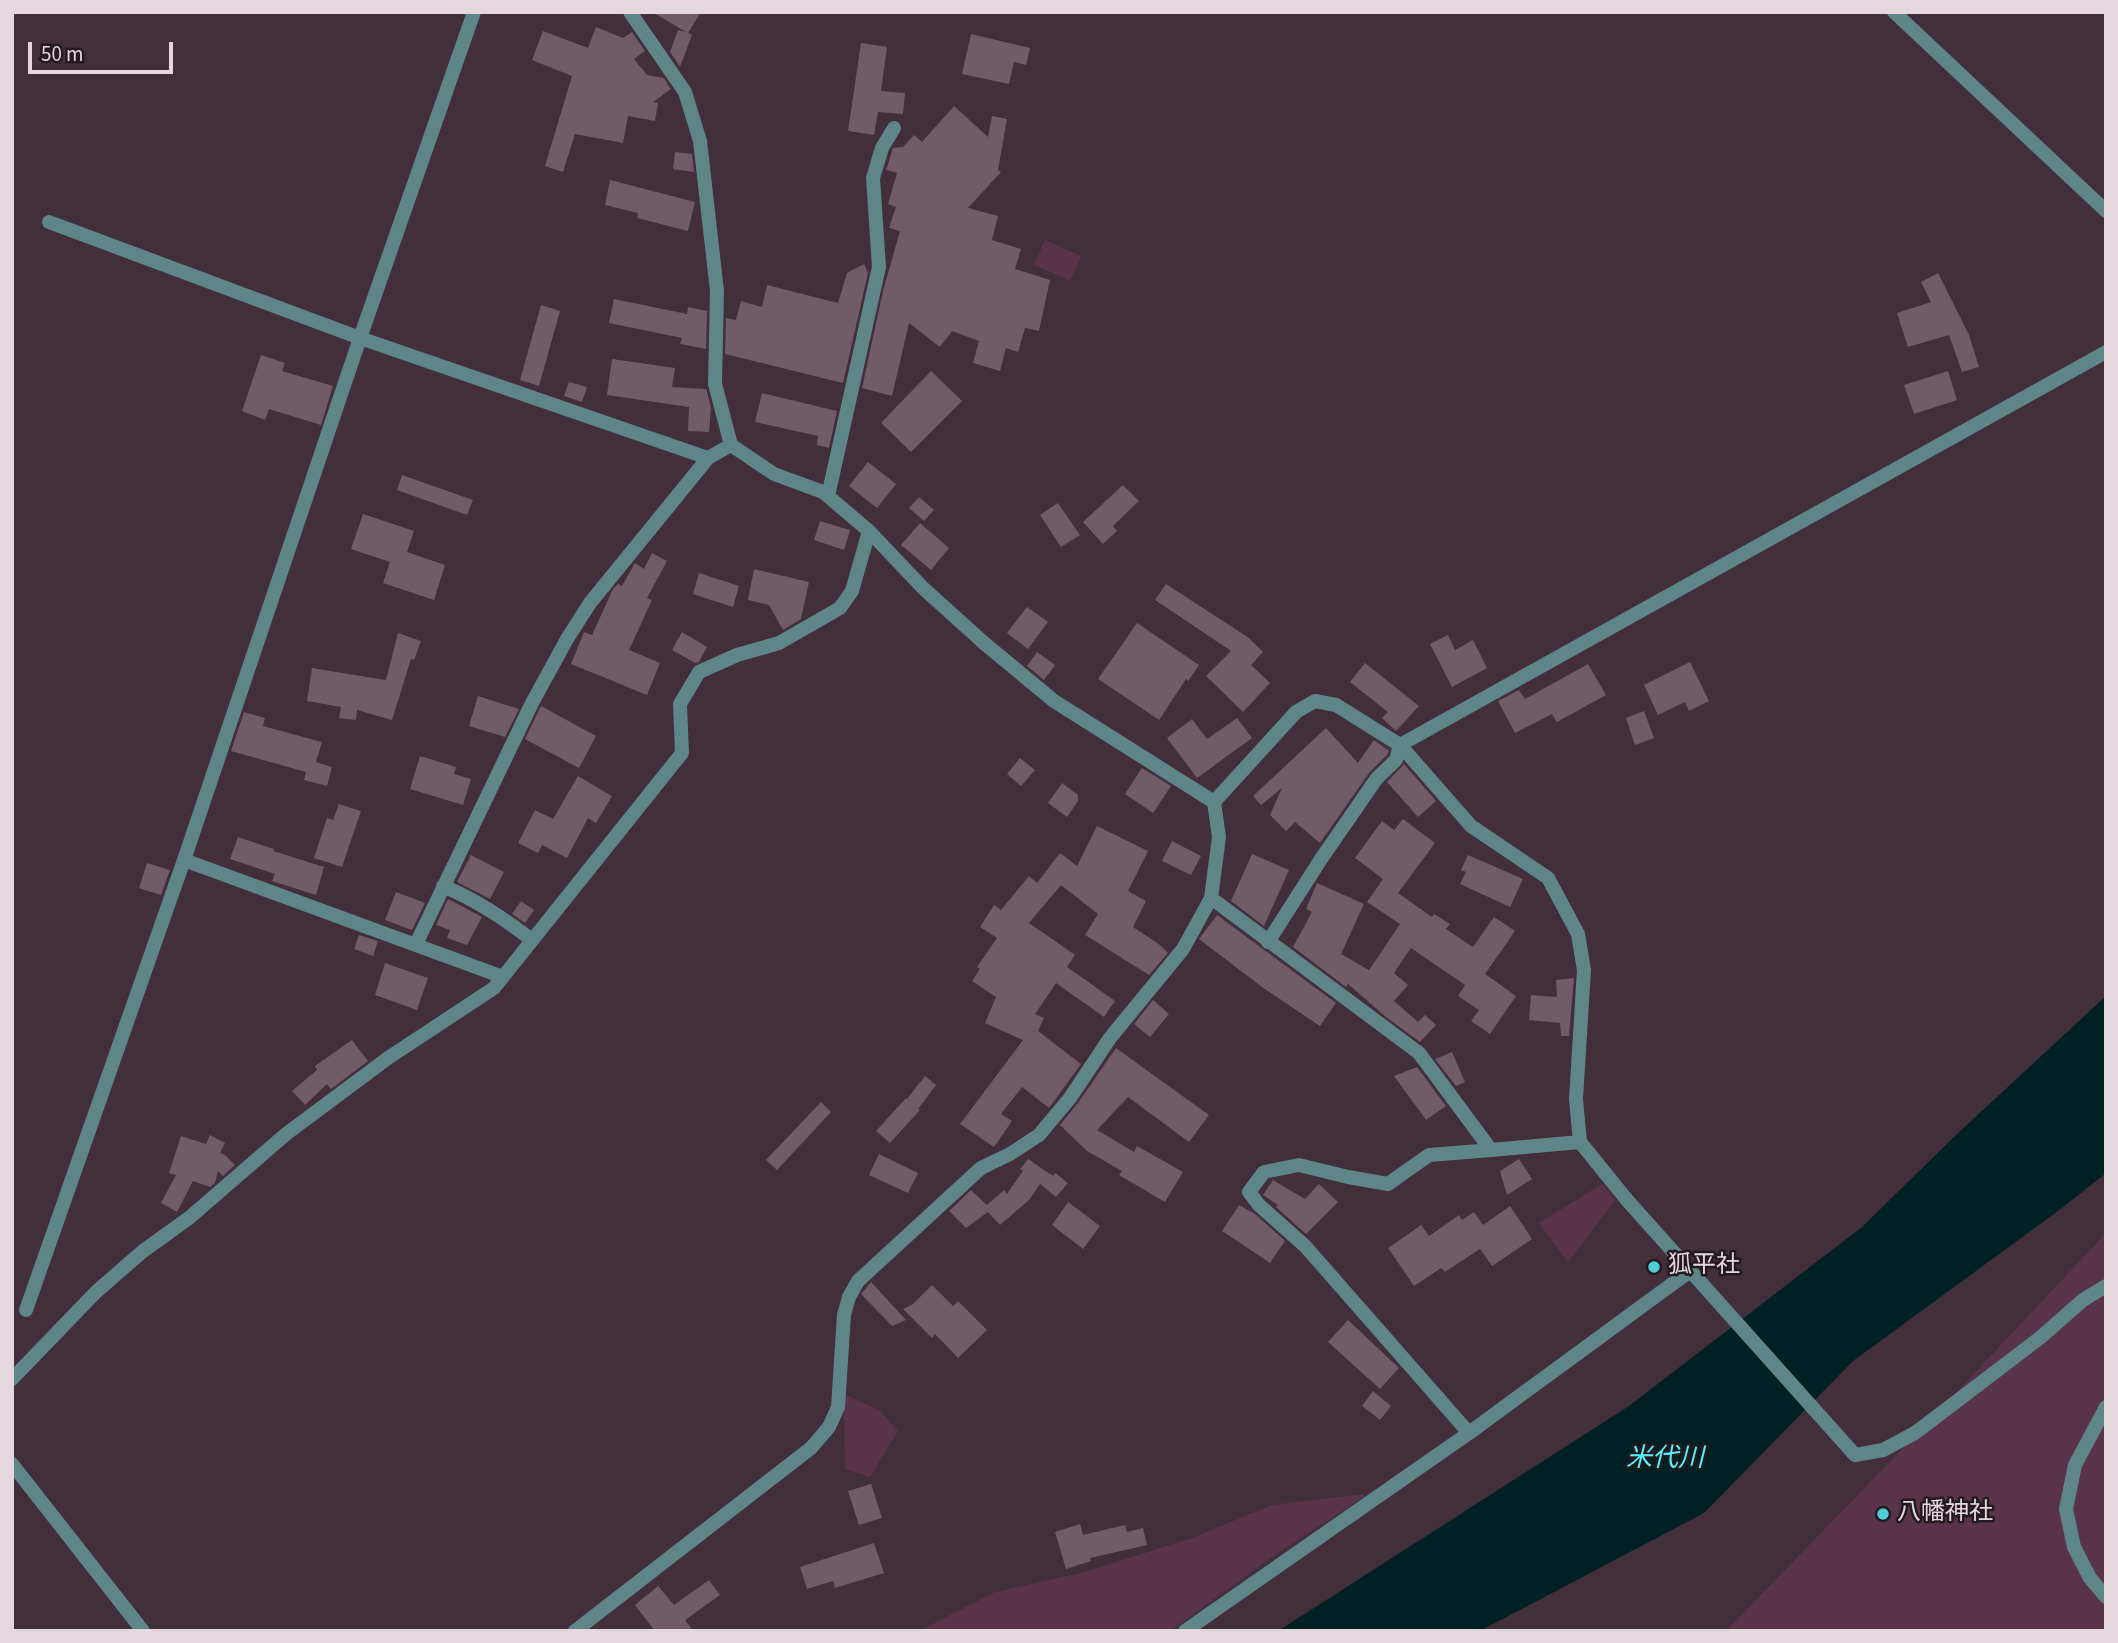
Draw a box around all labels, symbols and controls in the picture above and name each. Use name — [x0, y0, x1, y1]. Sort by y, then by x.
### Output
scale bar — [32, 28, 177, 72]
text: 50 m — [41, 39, 83, 69]
place label: 狐平社 — [1668, 1253, 1740, 1281]
marker: 狐平社 — [1646, 1259, 1662, 1275]
water label: 米代川 — [1626, 1444, 1704, 1476]
place label: 八幡神社 — [1897, 1500, 1993, 1528]
marker: 八幡神社 — [1875, 1506, 1891, 1522]

